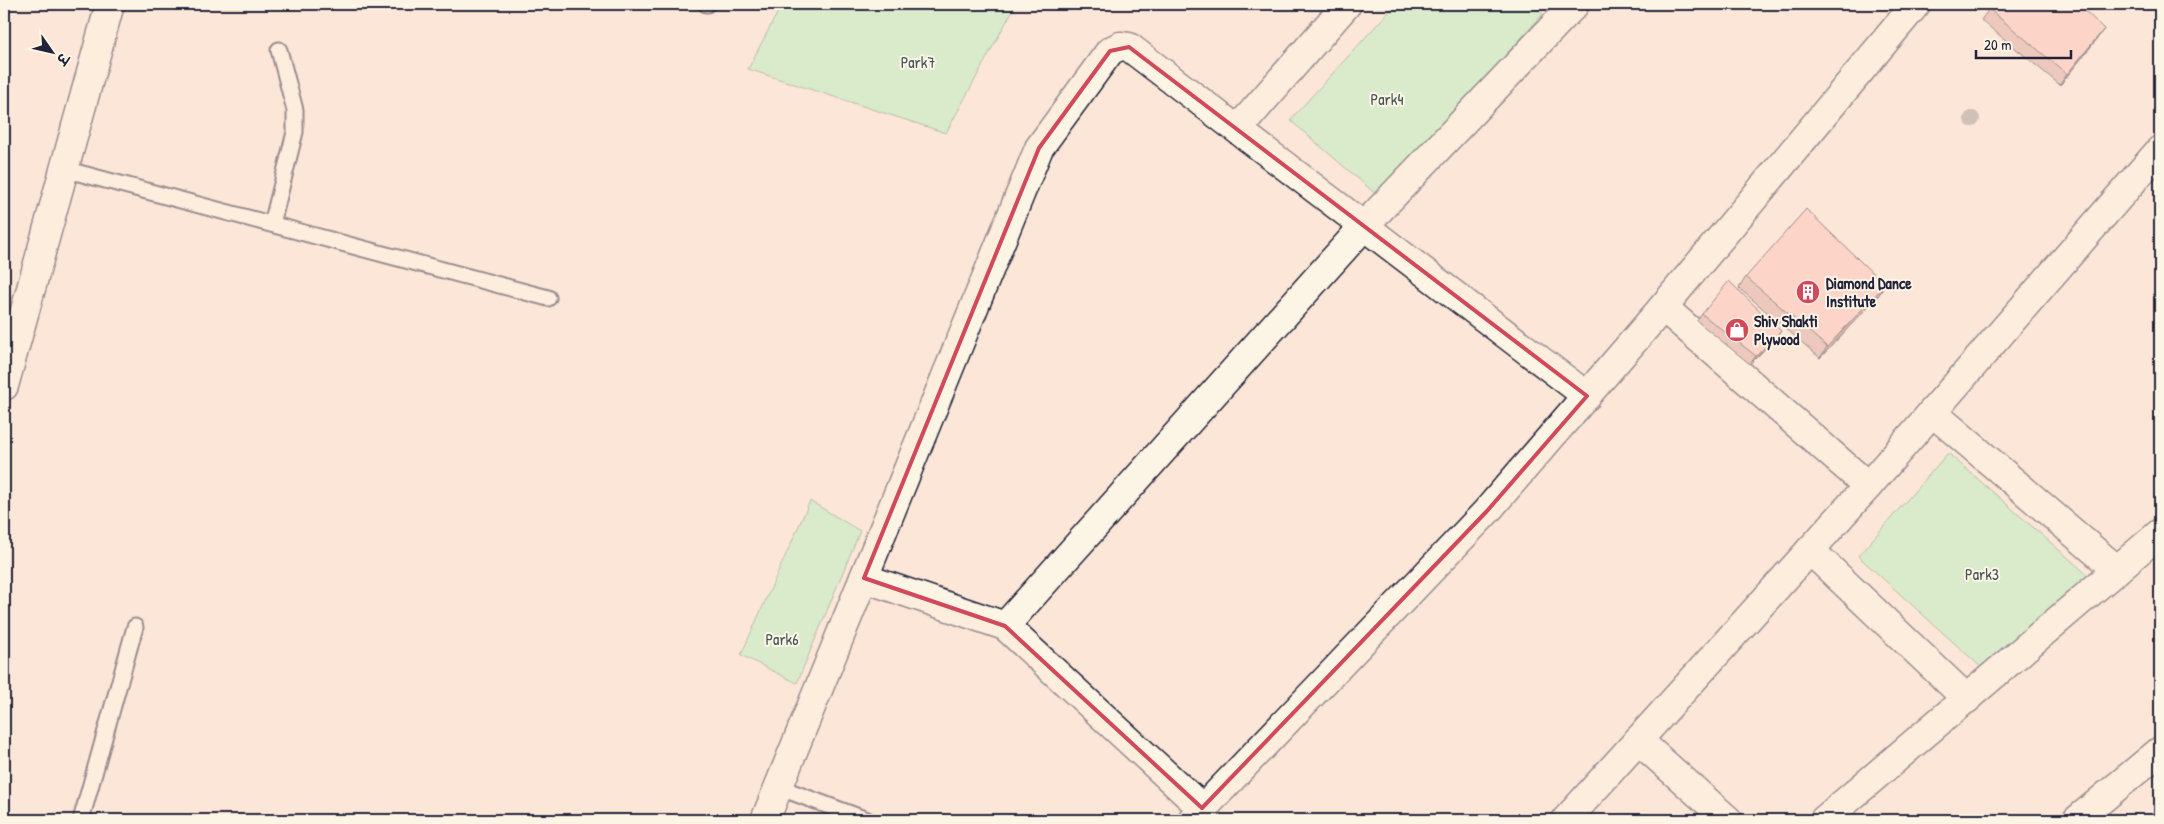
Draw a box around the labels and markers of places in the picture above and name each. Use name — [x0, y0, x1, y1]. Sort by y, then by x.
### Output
place label: Diamond Dance Institute — [1826, 272, 1912, 312]
building icon: Diamond Dance Institute — [1795, 279, 1821, 305]
place label: Shiv Shakti Plywood — [1754, 310, 1818, 351]
shop icon: Shiv Shakti Plywood — [1724, 317, 1750, 343]

